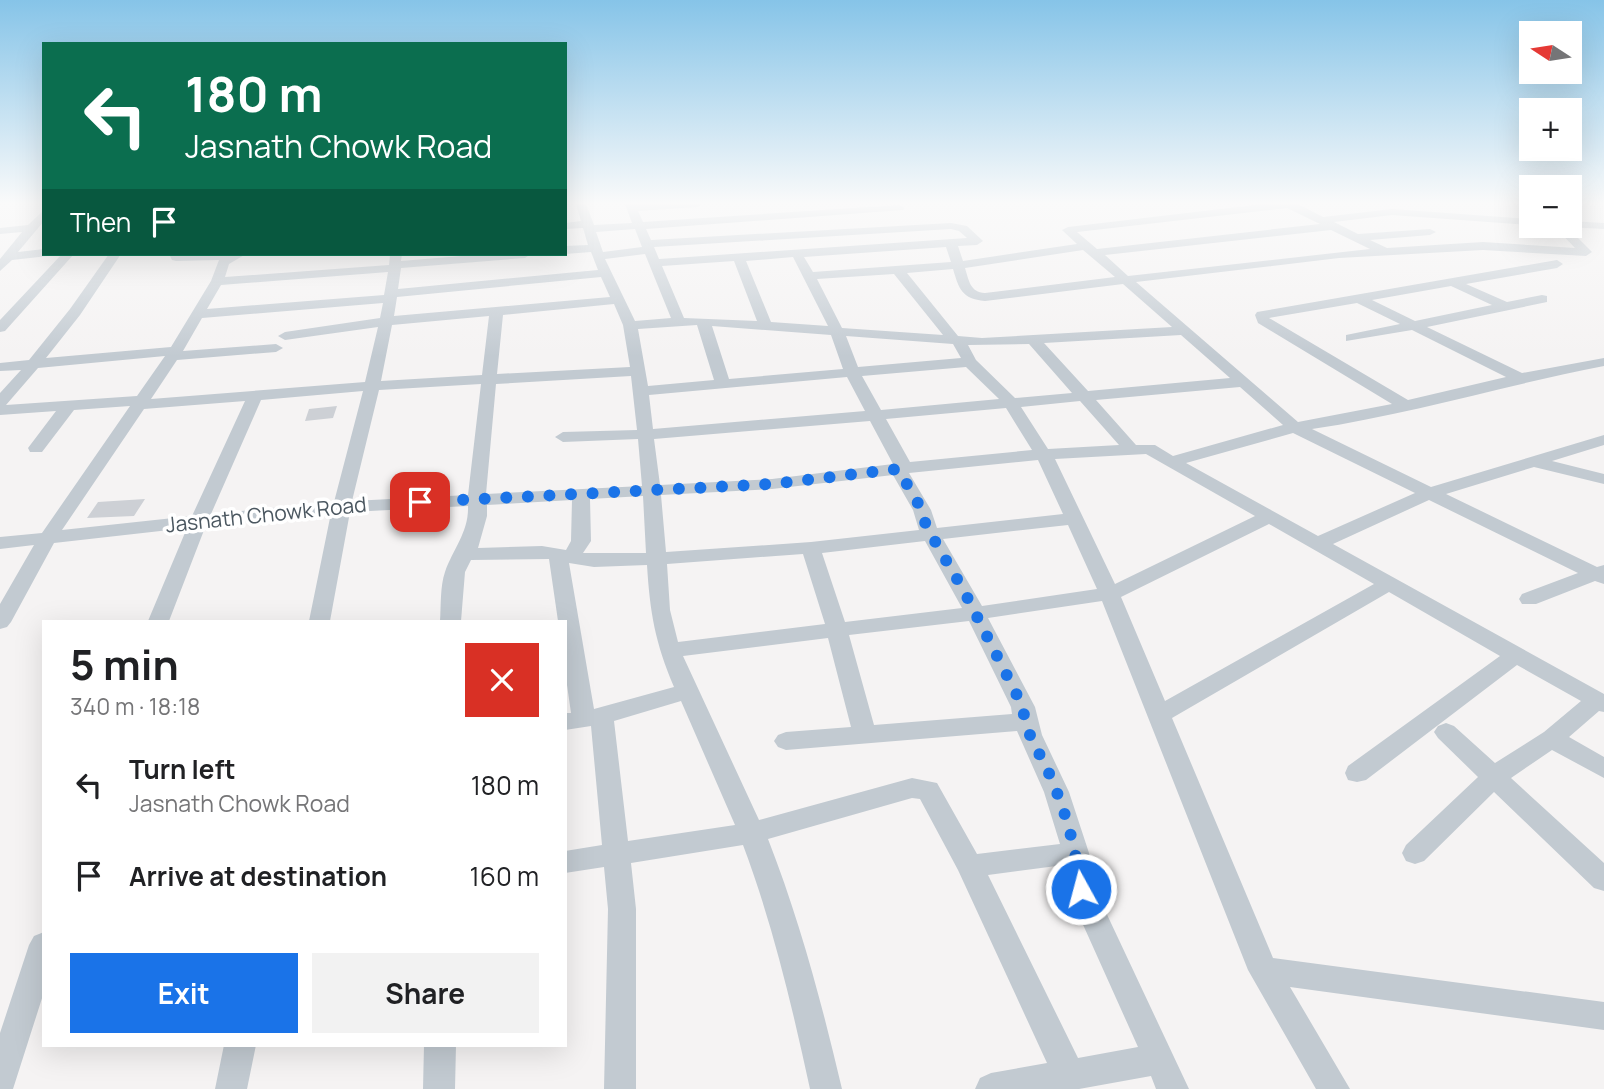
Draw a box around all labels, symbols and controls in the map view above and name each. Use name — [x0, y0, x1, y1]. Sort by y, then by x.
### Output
north arrow — [1519, 21, 1582, 84]
map controls — [1519, 21, 1582, 238]
text: 180 m — [185, 60, 323, 127]
icon: left — [70, 70, 161, 161]
button: + — [1519, 98, 1582, 161]
text: Jasnath Chowk Road — [185, 124, 492, 168]
button: − — [1519, 175, 1582, 238]
icon: arrive — [145, 203, 183, 241]
text: Then — [70, 204, 131, 240]
pin — [390, 472, 450, 532]
icon: arrive — [401, 483, 439, 521]
street label: Jasnath Chowk Road — [164, 490, 368, 538]
text: 5 min — [70, 635, 179, 693]
button: close — [465, 643, 539, 717]
text: 340 m · 18:18 — [70, 690, 200, 722]
text: Turn left — [129, 751, 236, 787]
icon: left — [70, 766, 108, 804]
text: 180 m — [471, 767, 539, 803]
text: Jasnath Chowk Road — [129, 787, 350, 819]
position arrow — [1044, 852, 1118, 926]
icon: arrive — [70, 857, 108, 895]
text: Arrive at destination — [129, 858, 387, 894]
text: 160 m — [470, 858, 539, 894]
button: Exit — [70, 953, 298, 1033]
button: Share — [312, 953, 539, 1033]

